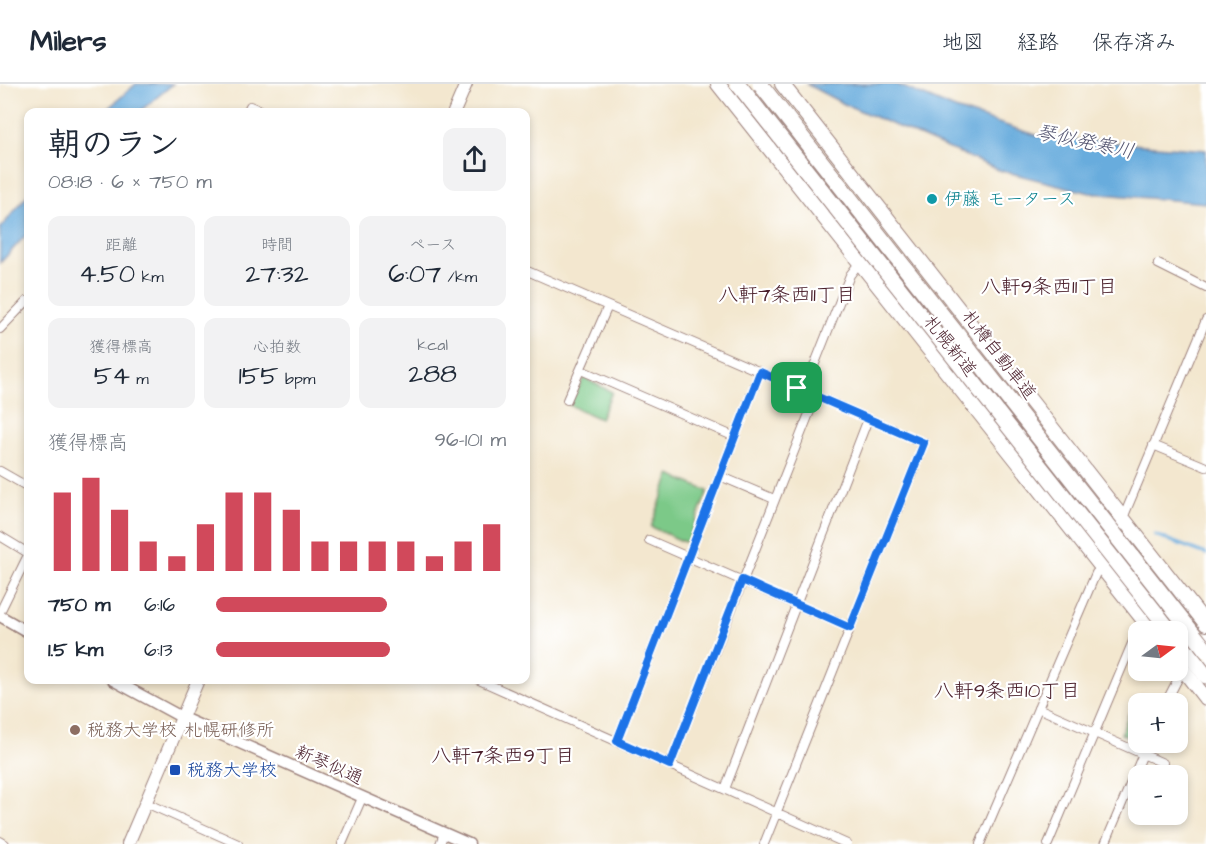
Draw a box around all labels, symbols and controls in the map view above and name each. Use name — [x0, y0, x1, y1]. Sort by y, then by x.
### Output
text: Milers — [30, 22, 106, 61]
text: 地図 — [942, 28, 984, 57]
text: 経路 — [1017, 28, 1059, 57]
text: 保存済み — [1092, 28, 1176, 57]
water label: 琴似発寒川 — [1033, 118, 1137, 166]
text: 朝のラン — [48, 122, 180, 168]
button: share — [443, 128, 506, 191]
text: 08:18 · 6 × 750 m — [48, 168, 212, 196]
place label: 伊藤 モータース — [944, 187, 1076, 212]
marker: 伊藤 モータース — [925, 192, 939, 206]
text: 距離 — [105, 234, 137, 256]
text: 時間 — [261, 234, 293, 256]
text: ペース — [409, 234, 456, 256]
text: 4.50 — [79, 256, 135, 292]
text: 27:32 — [245, 256, 309, 292]
text: 6:07 — [388, 256, 441, 292]
text: km — [135, 266, 164, 288]
text: /km — [441, 266, 477, 288]
district label: 八軒9条西11丁目 — [981, 273, 1117, 301]
district label: 八軒7条西11丁目 — [718, 281, 856, 309]
street label: 札樽自動車道 — [956, 305, 1042, 405]
street label: 札幌新道 — [918, 310, 982, 382]
text: kcal — [417, 334, 448, 356]
text: 獲得標高 — [89, 336, 153, 358]
text: 心拍数 — [253, 336, 301, 358]
text: 288 — [408, 356, 457, 392]
text: 54 — [94, 358, 130, 394]
text: 155 — [239, 358, 279, 394]
pin — [771, 362, 822, 413]
text: m — [130, 368, 149, 390]
text: bpm — [279, 368, 315, 390]
icon: arrive — [780, 371, 813, 404]
text: 96–101 m — [435, 426, 506, 454]
text: 獲得標高 — [48, 429, 128, 457]
text: 750 m — [48, 591, 111, 619]
text: 6:16 — [144, 591, 175, 619]
north arrow — [1128, 621, 1188, 681]
map controls — [1128, 621, 1188, 825]
text: 1.5 km — [48, 636, 103, 664]
text: 6:13 — [144, 636, 173, 664]
district label: 八軒9条西10丁目 — [934, 677, 1080, 705]
button: + — [1128, 693, 1188, 753]
place label: 税務大学校 札幌研修所 — [87, 718, 274, 743]
marker: 税務大学校 札幌研修所 — [68, 723, 82, 737]
street label: 新琴似通 — [291, 739, 367, 791]
district label: 八軒7条西9丁目 — [431, 742, 575, 770]
place label: 税務大学校 — [187, 758, 277, 783]
marker: 税務大学校 — [168, 763, 182, 777]
button: − — [1128, 765, 1188, 825]

